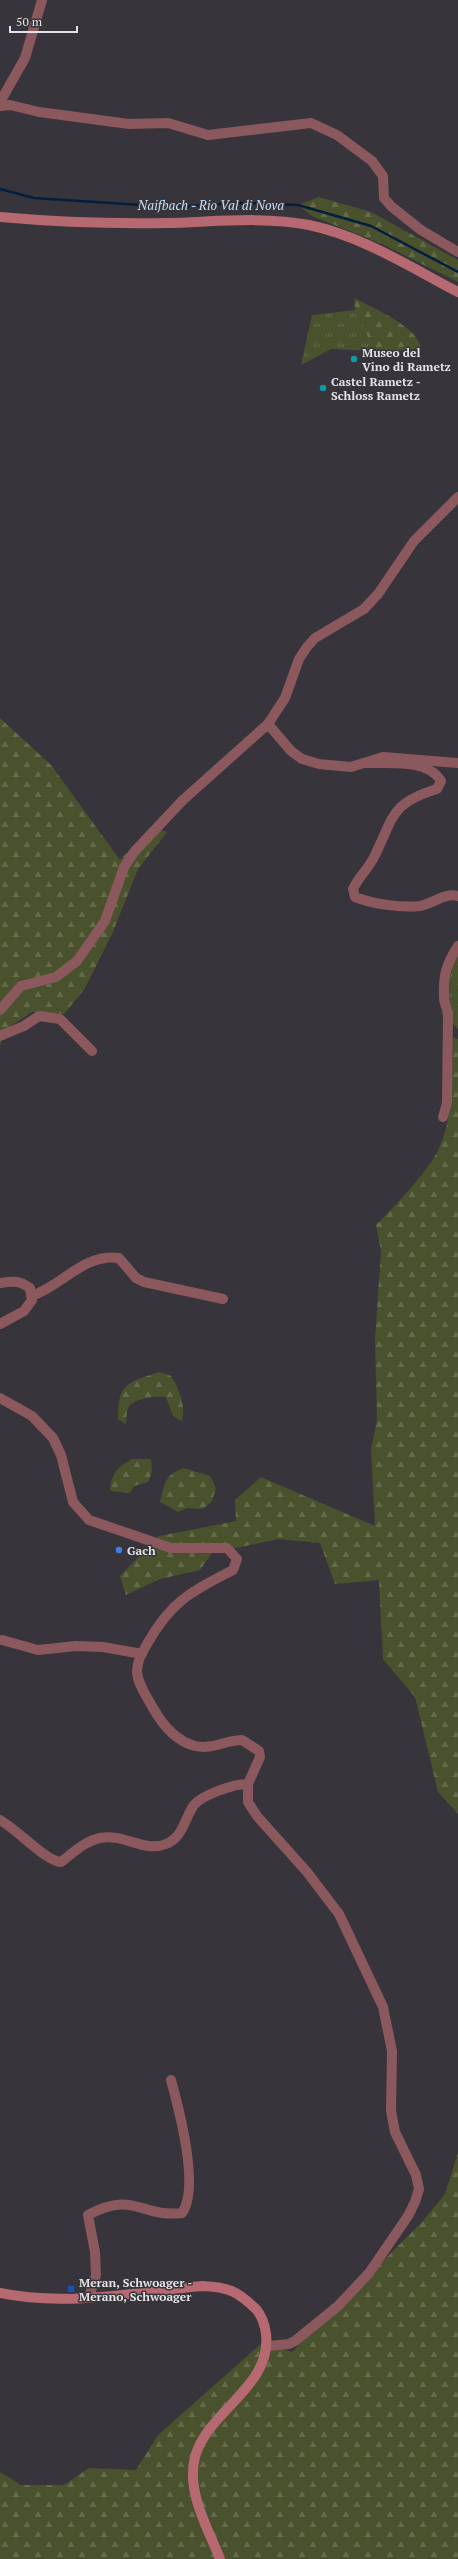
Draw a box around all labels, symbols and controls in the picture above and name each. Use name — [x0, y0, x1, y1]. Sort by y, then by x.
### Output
scale bar — [10, 8, 77, 34]
text: 50 m — [16, 14, 43, 29]
water label: Naifbach - Rio Val di Nova — [137, 196, 284, 214]
place label: Museo del Vino di Rametz — [362, 345, 451, 374]
marker: Museo del Vino di Rametz — [349, 354, 359, 364]
place label: Castel Rametz - Schloss Rametz — [331, 374, 421, 403]
marker: Castel Rametz - Schloss Rametz — [318, 383, 328, 393]
place label: Gach — [127, 1543, 156, 1558]
marker: Gach — [114, 1545, 124, 1555]
place label: Meran, Schwoager - Merano, Schwoager — [79, 2275, 192, 2304]
marker: Meran, Schwoager - Merano, Schwoager — [66, 2284, 76, 2294]

